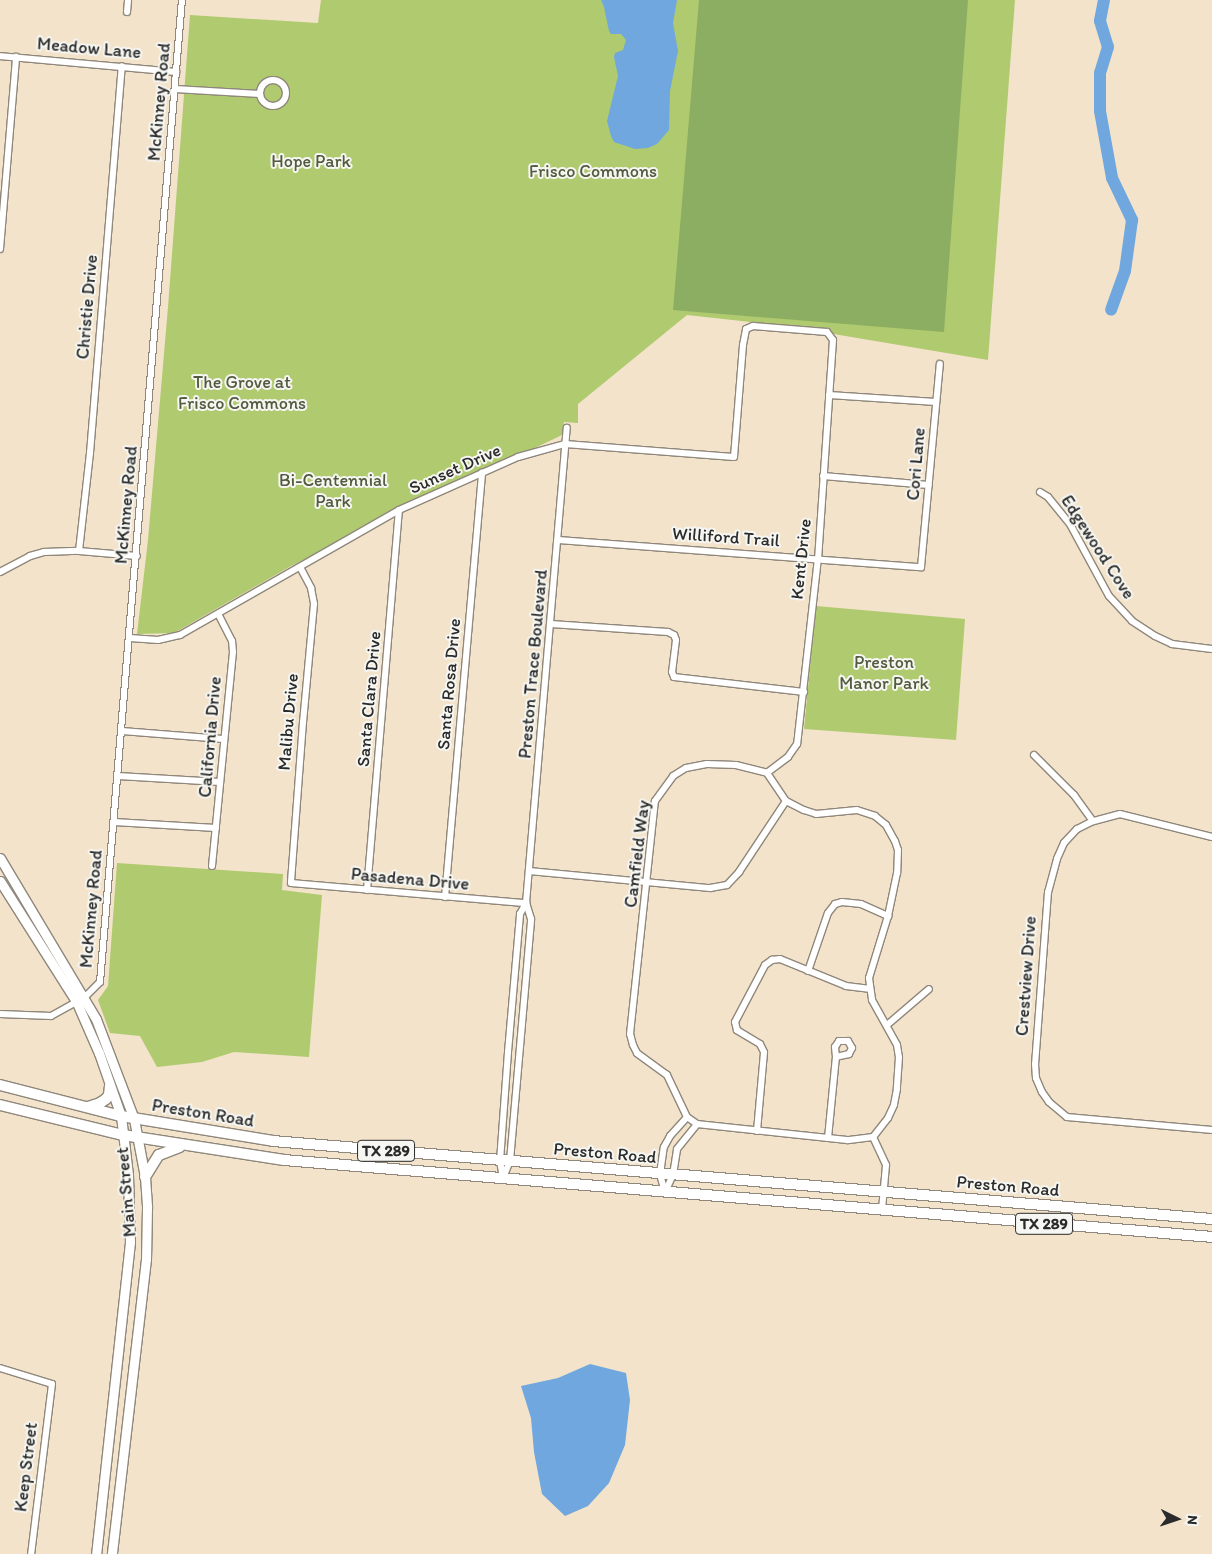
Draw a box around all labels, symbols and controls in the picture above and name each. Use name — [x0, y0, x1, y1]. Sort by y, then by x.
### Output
street label: Meadow Lane — [36, 33, 142, 63]
street label: McKinney Road — [143, 42, 175, 162]
park label: Hope Park — [271, 150, 351, 172]
park label: Frisco Commons — [529, 160, 657, 182]
street label: Christie Drive — [72, 254, 102, 360]
park label: The Grove at Frisco Commons — [178, 372, 306, 414]
street label: Cori Lane — [902, 426, 930, 502]
street label: Sunset Drive — [406, 439, 504, 499]
street label: McKinney Road — [110, 445, 142, 565]
park label: Bi-Centennial Park — [279, 470, 387, 512]
street label: Edgewood Cove — [1056, 491, 1140, 603]
street label: Kent Drive — [786, 517, 816, 601]
street label: Williford Trail — [672, 523, 780, 551]
street label: Preston Trace Boulevard — [514, 569, 552, 759]
street label: Santa Rosa Drive — [433, 618, 465, 750]
street label: Santa Clara Drive — [352, 631, 386, 767]
park label: Preston Manor Park — [839, 652, 929, 694]
street label: Malibu Drive — [273, 673, 303, 771]
street label: California Drive — [194, 675, 226, 799]
street label: Camfield Way — [620, 799, 654, 909]
street label: McKinney Road — [75, 849, 107, 969]
street label: Pasadena Drive — [350, 863, 470, 895]
street label: Crestview Drive — [1011, 915, 1041, 1037]
street label: Preston Road — [150, 1094, 256, 1132]
road number: TX 289 — [356, 1138, 416, 1164]
street label: Preston Road — [553, 1138, 657, 1168]
street label: Main Street — [111, 1146, 141, 1238]
street label: Preston Road — [956, 1171, 1060, 1201]
road number: TX 289 — [1014, 1210, 1074, 1238]
street label: Keep Street — [10, 1421, 42, 1513]
north arrow — [1152, 1494, 1202, 1544]
text: N — [1184, 1515, 1201, 1525]

